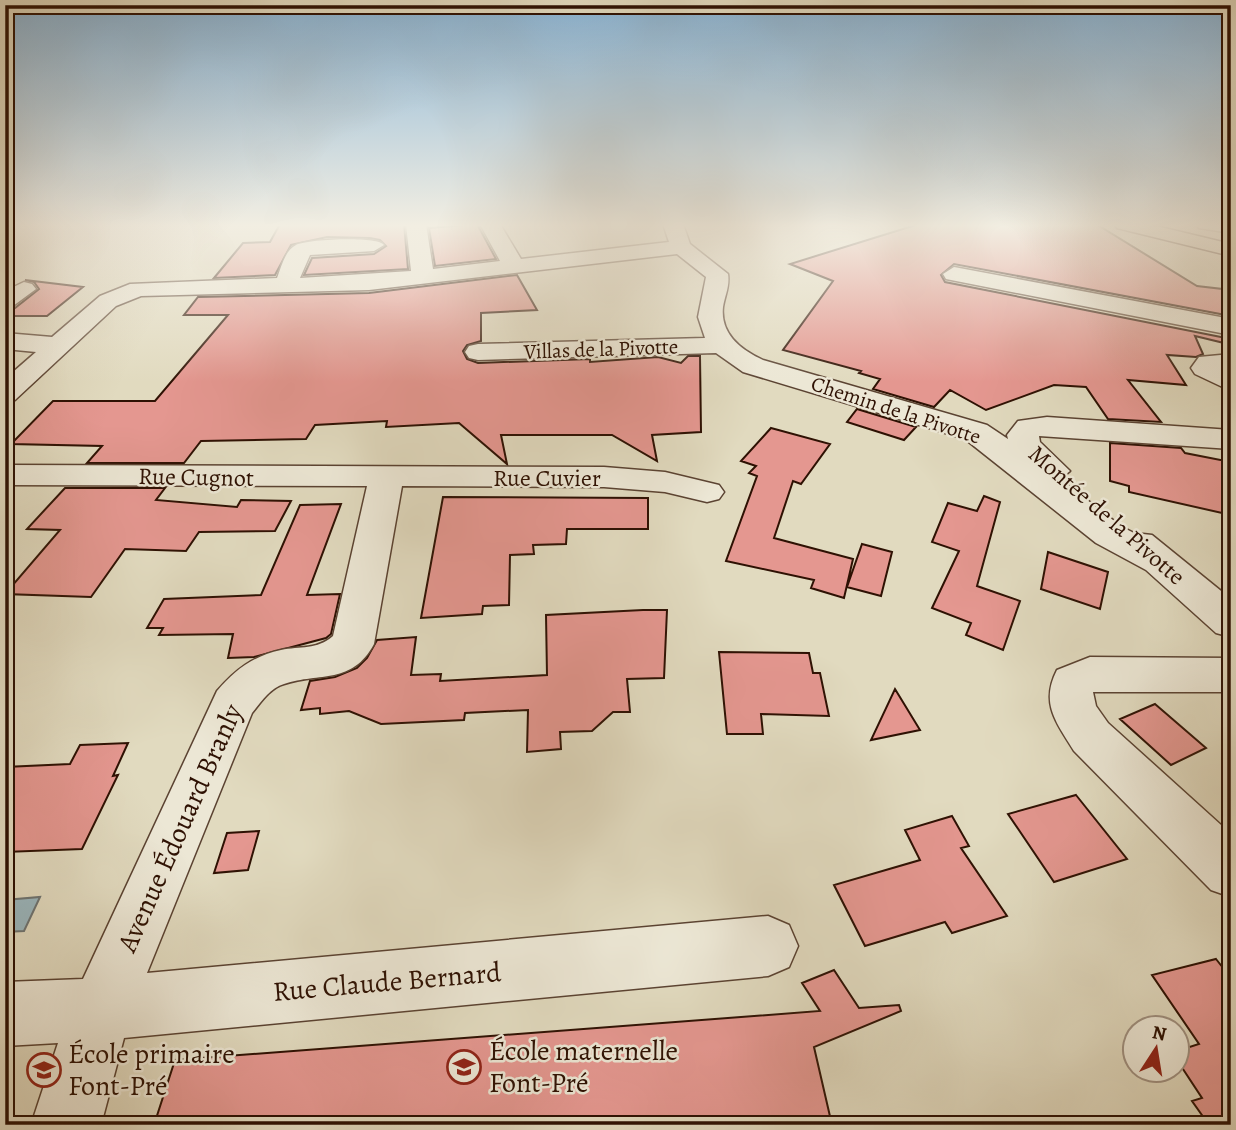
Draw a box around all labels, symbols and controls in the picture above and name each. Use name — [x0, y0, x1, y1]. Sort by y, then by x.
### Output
street label: Villas de la Pivotte — [522, 332, 679, 366]
street label: Chemin de la Pivotte — [808, 369, 984, 451]
street label: Montée de la Pivotte — [1022, 438, 1192, 592]
street label: Rue Cugnot — [138, 460, 254, 494]
street label: Rue Cuvier — [493, 462, 601, 494]
street label: Avenue Édouard Branly — [108, 698, 252, 959]
street label: Rue Claude Bernard — [271, 953, 504, 1011]
north arrow — [1120, 1014, 1190, 1084]
text: N — [1150, 1019, 1169, 1048]
place label: École maternelle Font-Pré — [489, 1032, 678, 1102]
place label: École primaire Font-Pré — [68, 1035, 235, 1105]
school or university icon: École maternelle Font-Pré — [445, 1048, 483, 1086]
school or university icon: École primaire Font-Pré — [25, 1051, 63, 1089]

